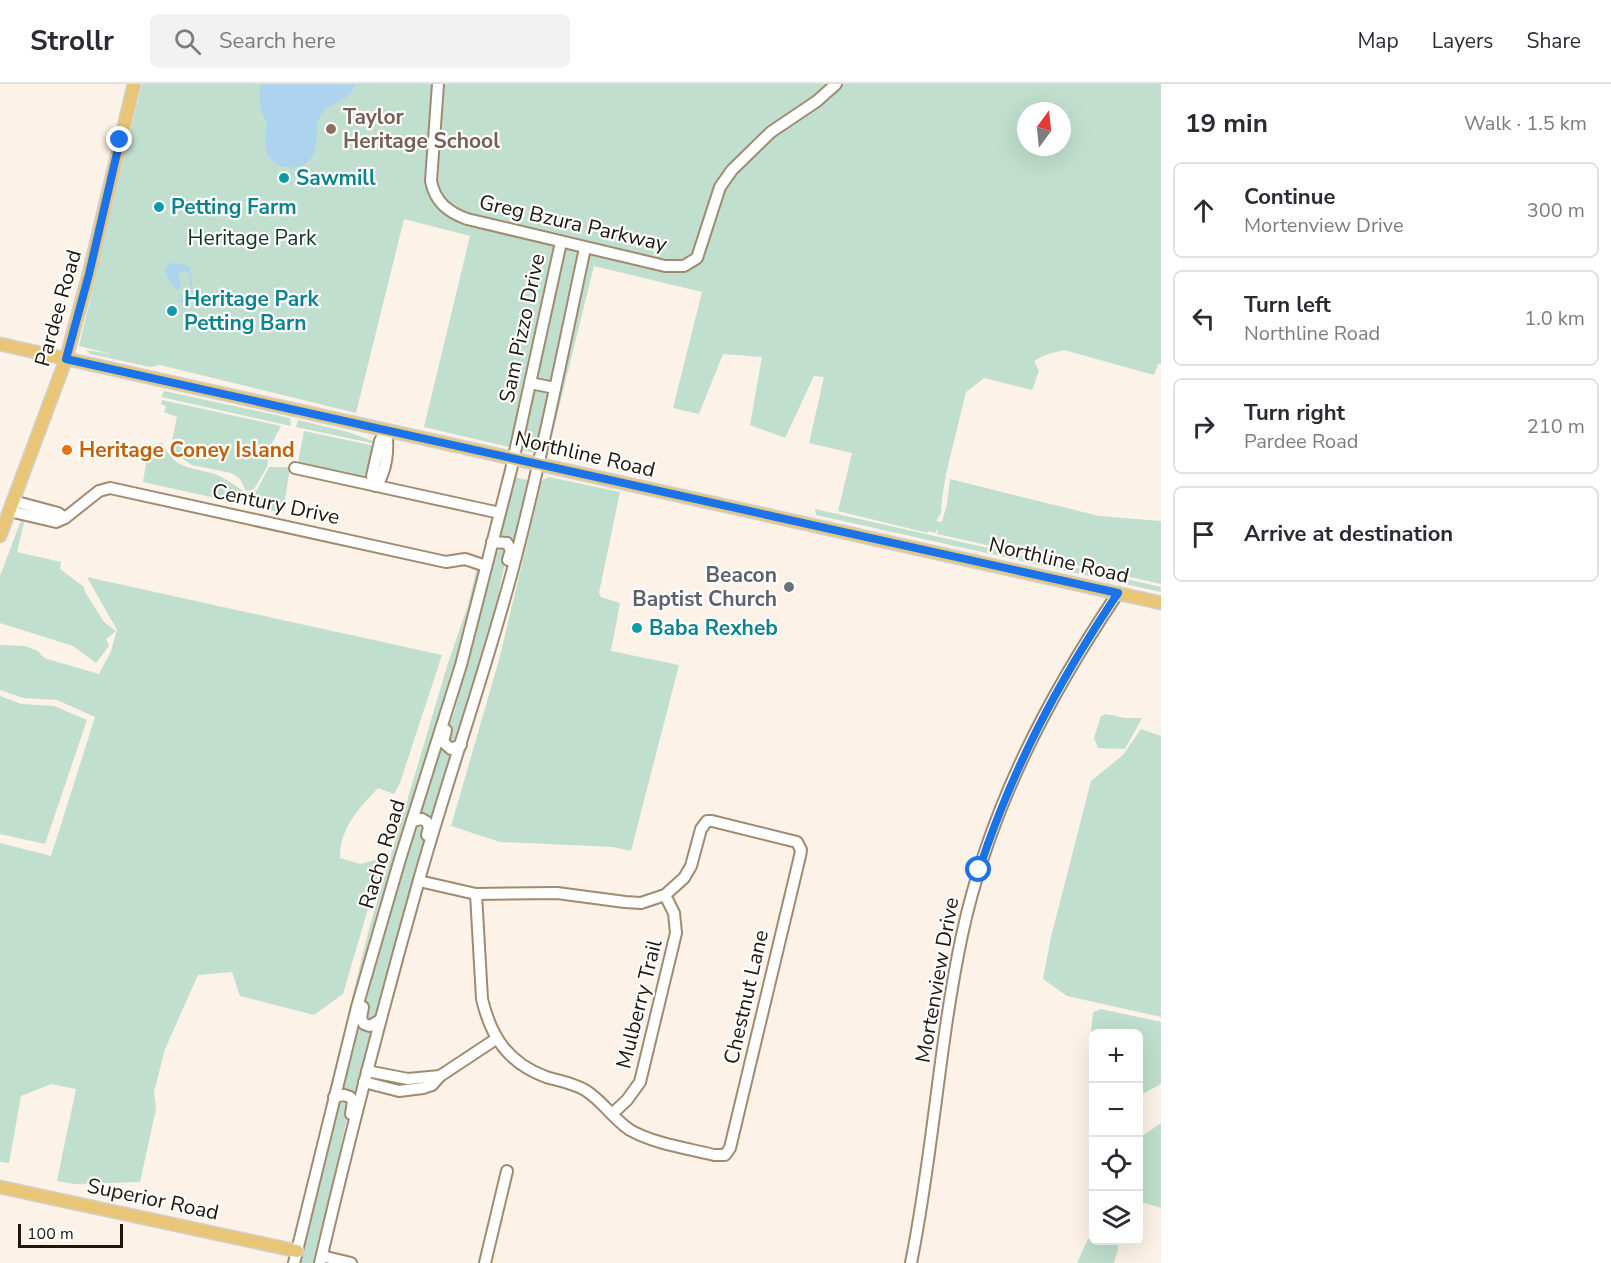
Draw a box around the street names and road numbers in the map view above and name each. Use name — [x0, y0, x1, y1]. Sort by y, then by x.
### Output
street label: Greg Bzura Parkway — [476, 188, 670, 258]
street label: Pardee Road — [28, 246, 88, 370]
street label: Sam Pizzo Drive — [493, 251, 551, 405]
street label: Northline Road — [512, 424, 658, 484]
street label: Century Drive — [210, 477, 342, 531]
street label: Northline Road — [986, 530, 1132, 590]
street label: Racho Road — [352, 796, 412, 912]
street label: Mortenview Drive — [909, 895, 965, 1065]
street label: Chestnut Lane — [717, 927, 775, 1067]
street label: Mulberry Trail — [609, 936, 669, 1071]
street label: Superior Road — [85, 1171, 221, 1227]

